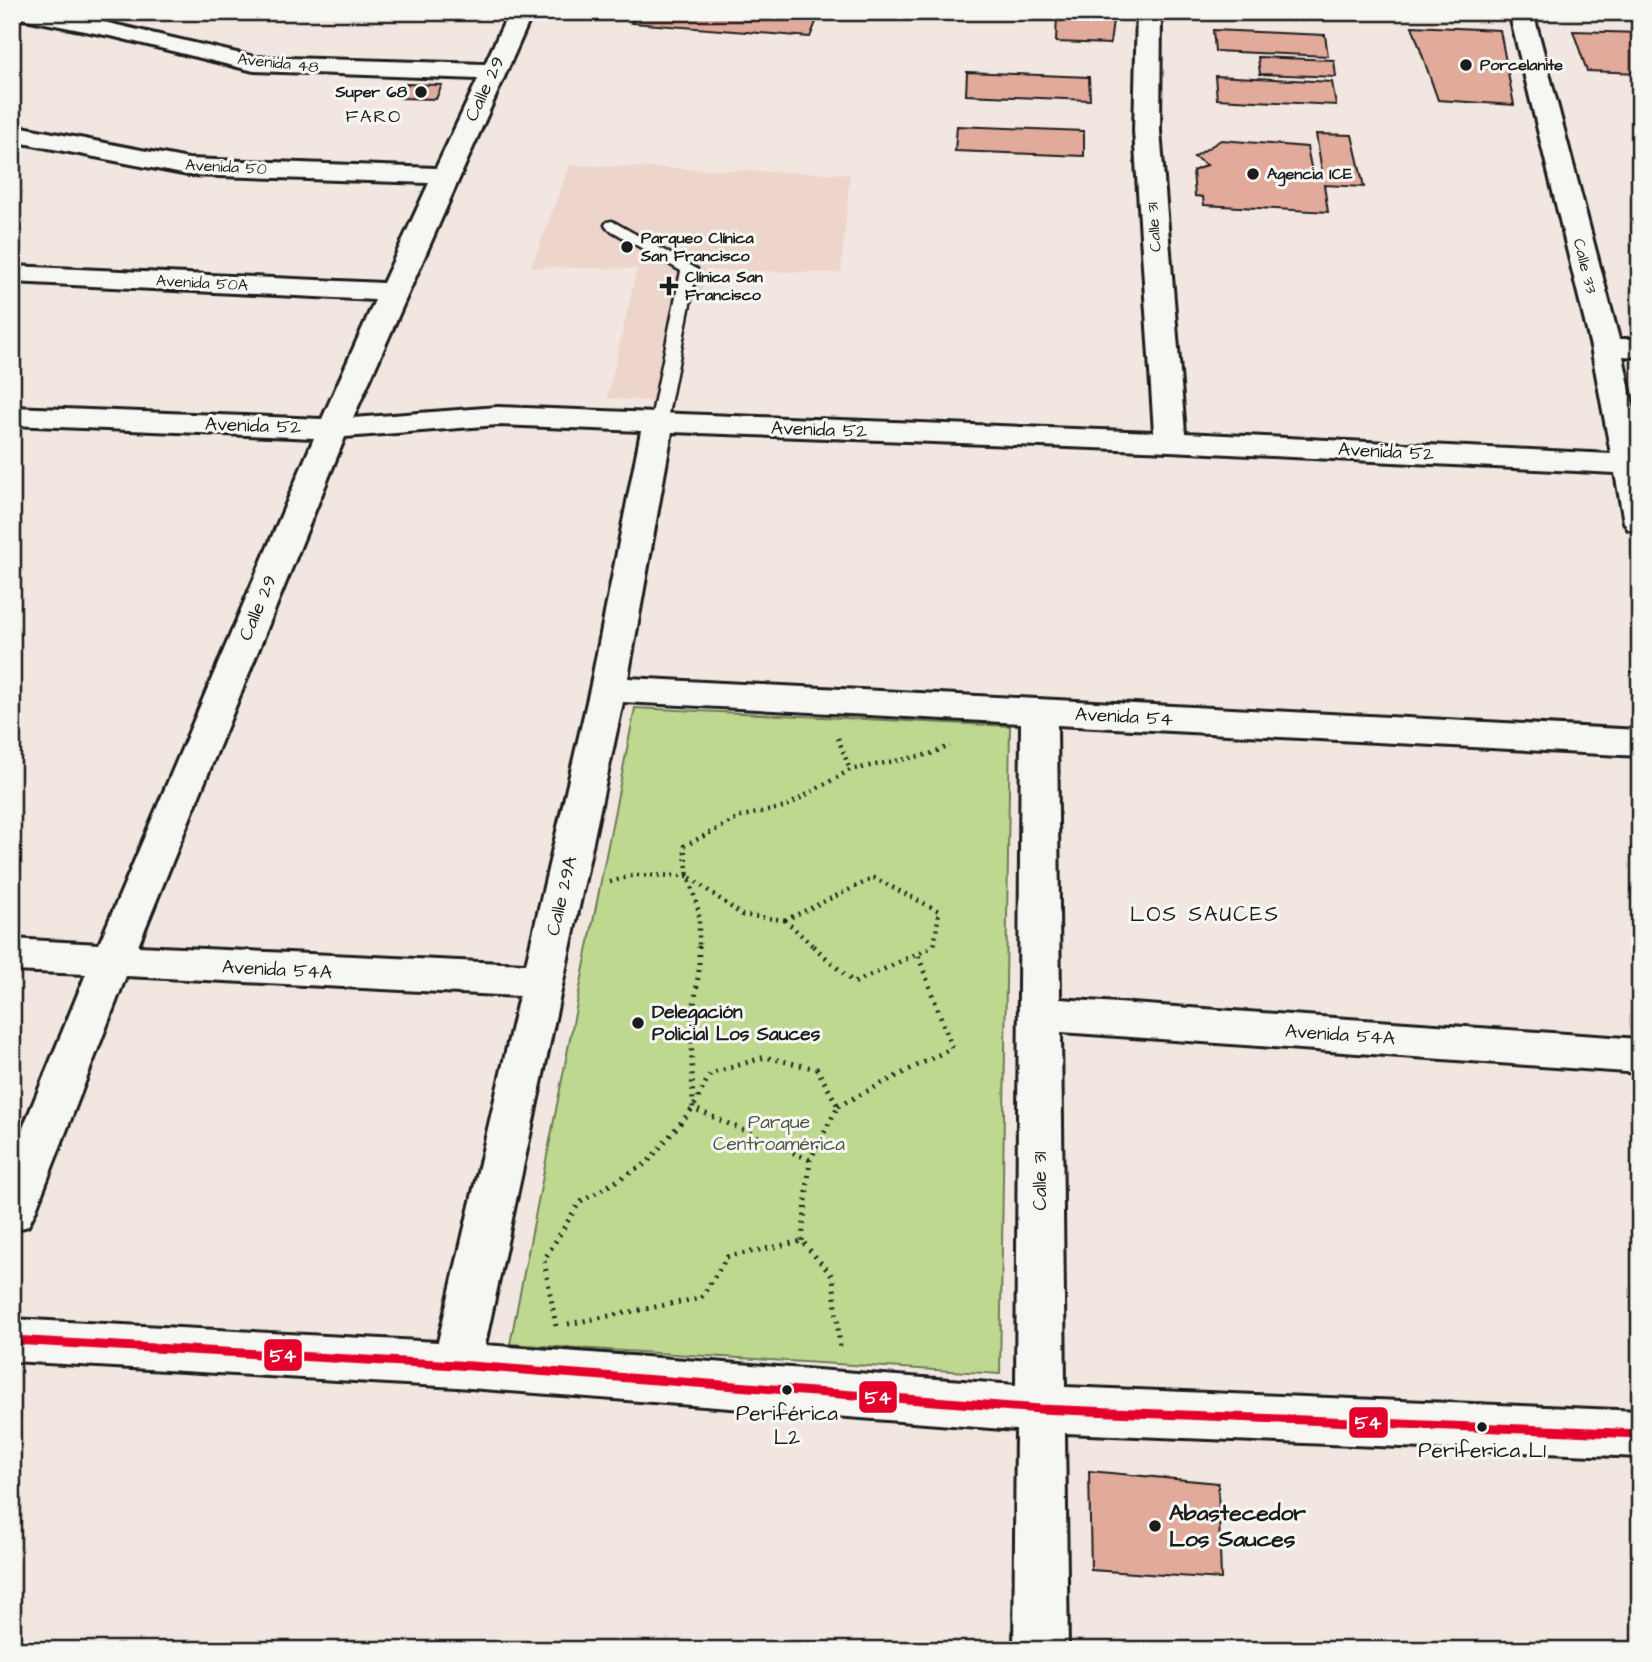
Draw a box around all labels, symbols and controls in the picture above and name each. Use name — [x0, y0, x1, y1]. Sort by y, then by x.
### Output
street label: Avenida 48 — [236, 48, 320, 78]
street label: Calle 29 — [458, 52, 512, 126]
place label: Porcelanite — [1480, 54, 1563, 76]
marker: Porcelanite — [1458, 57, 1474, 73]
place label: Super 68 — [334, 81, 408, 103]
marker: Super 68 — [413, 84, 429, 100]
district label: FARO — [346, 104, 402, 129]
street label: Avenida 50 — [185, 154, 267, 180]
place label: Agencia ICE — [1267, 163, 1353, 187]
marker: Agencia ICE — [1245, 166, 1261, 182]
street label: Calle 31 — [1141, 201, 1167, 253]
place label: Parqueo Clínica San Francisco — [640, 227, 754, 267]
street label: Calle 33 — [1568, 236, 1602, 296]
marker: Parqueo Clínica San Francisco — [619, 239, 635, 255]
place label: Clínica San Francisco — [685, 266, 763, 306]
street label: Avenida 50A — [155, 270, 249, 296]
marker: Clínica San Francisco — [659, 276, 679, 296]
street label: Avenida 52 — [205, 411, 302, 441]
street label: Avenida 52 — [771, 415, 868, 445]
street label: Avenida 52 — [1337, 436, 1435, 468]
street label: Calle 29 — [232, 571, 284, 645]
street label: Avenida 54 — [1074, 701, 1174, 733]
street label: Calle 29A — [540, 854, 584, 938]
district label: LOS SAUCES — [1130, 900, 1280, 929]
street label: Avenida 54A — [221, 954, 333, 986]
place label: Delegación Policial Los Sauces — [652, 999, 821, 1048]
marker: Delegación Policial Los Sauces — [630, 1015, 646, 1031]
street label: Avenida 54A — [1284, 1018, 1396, 1052]
park label: Parque Centroamérica — [713, 1109, 845, 1158]
street label: Calle 31 — [1027, 1151, 1054, 1211]
line badge: 54 — [263, 1338, 303, 1372]
text: 54 — [270, 1343, 296, 1370]
line badge: 54 — [858, 1380, 898, 1414]
marker: Periférica L2 — [780, 1383, 794, 1397]
text: 54 — [865, 1385, 891, 1412]
place label: Periférica L2 — [736, 1399, 838, 1452]
line badge: 54 — [1348, 1406, 1389, 1439]
text: 54 — [1355, 1410, 1381, 1437]
marker: Periferica L1 — [1475, 1420, 1489, 1434]
place label: Periferica L1 — [1418, 1436, 1546, 1465]
place label: Abastecedor Los Sauces — [1169, 1497, 1306, 1555]
marker: Abastecedor Los Sauces — [1147, 1518, 1163, 1534]

